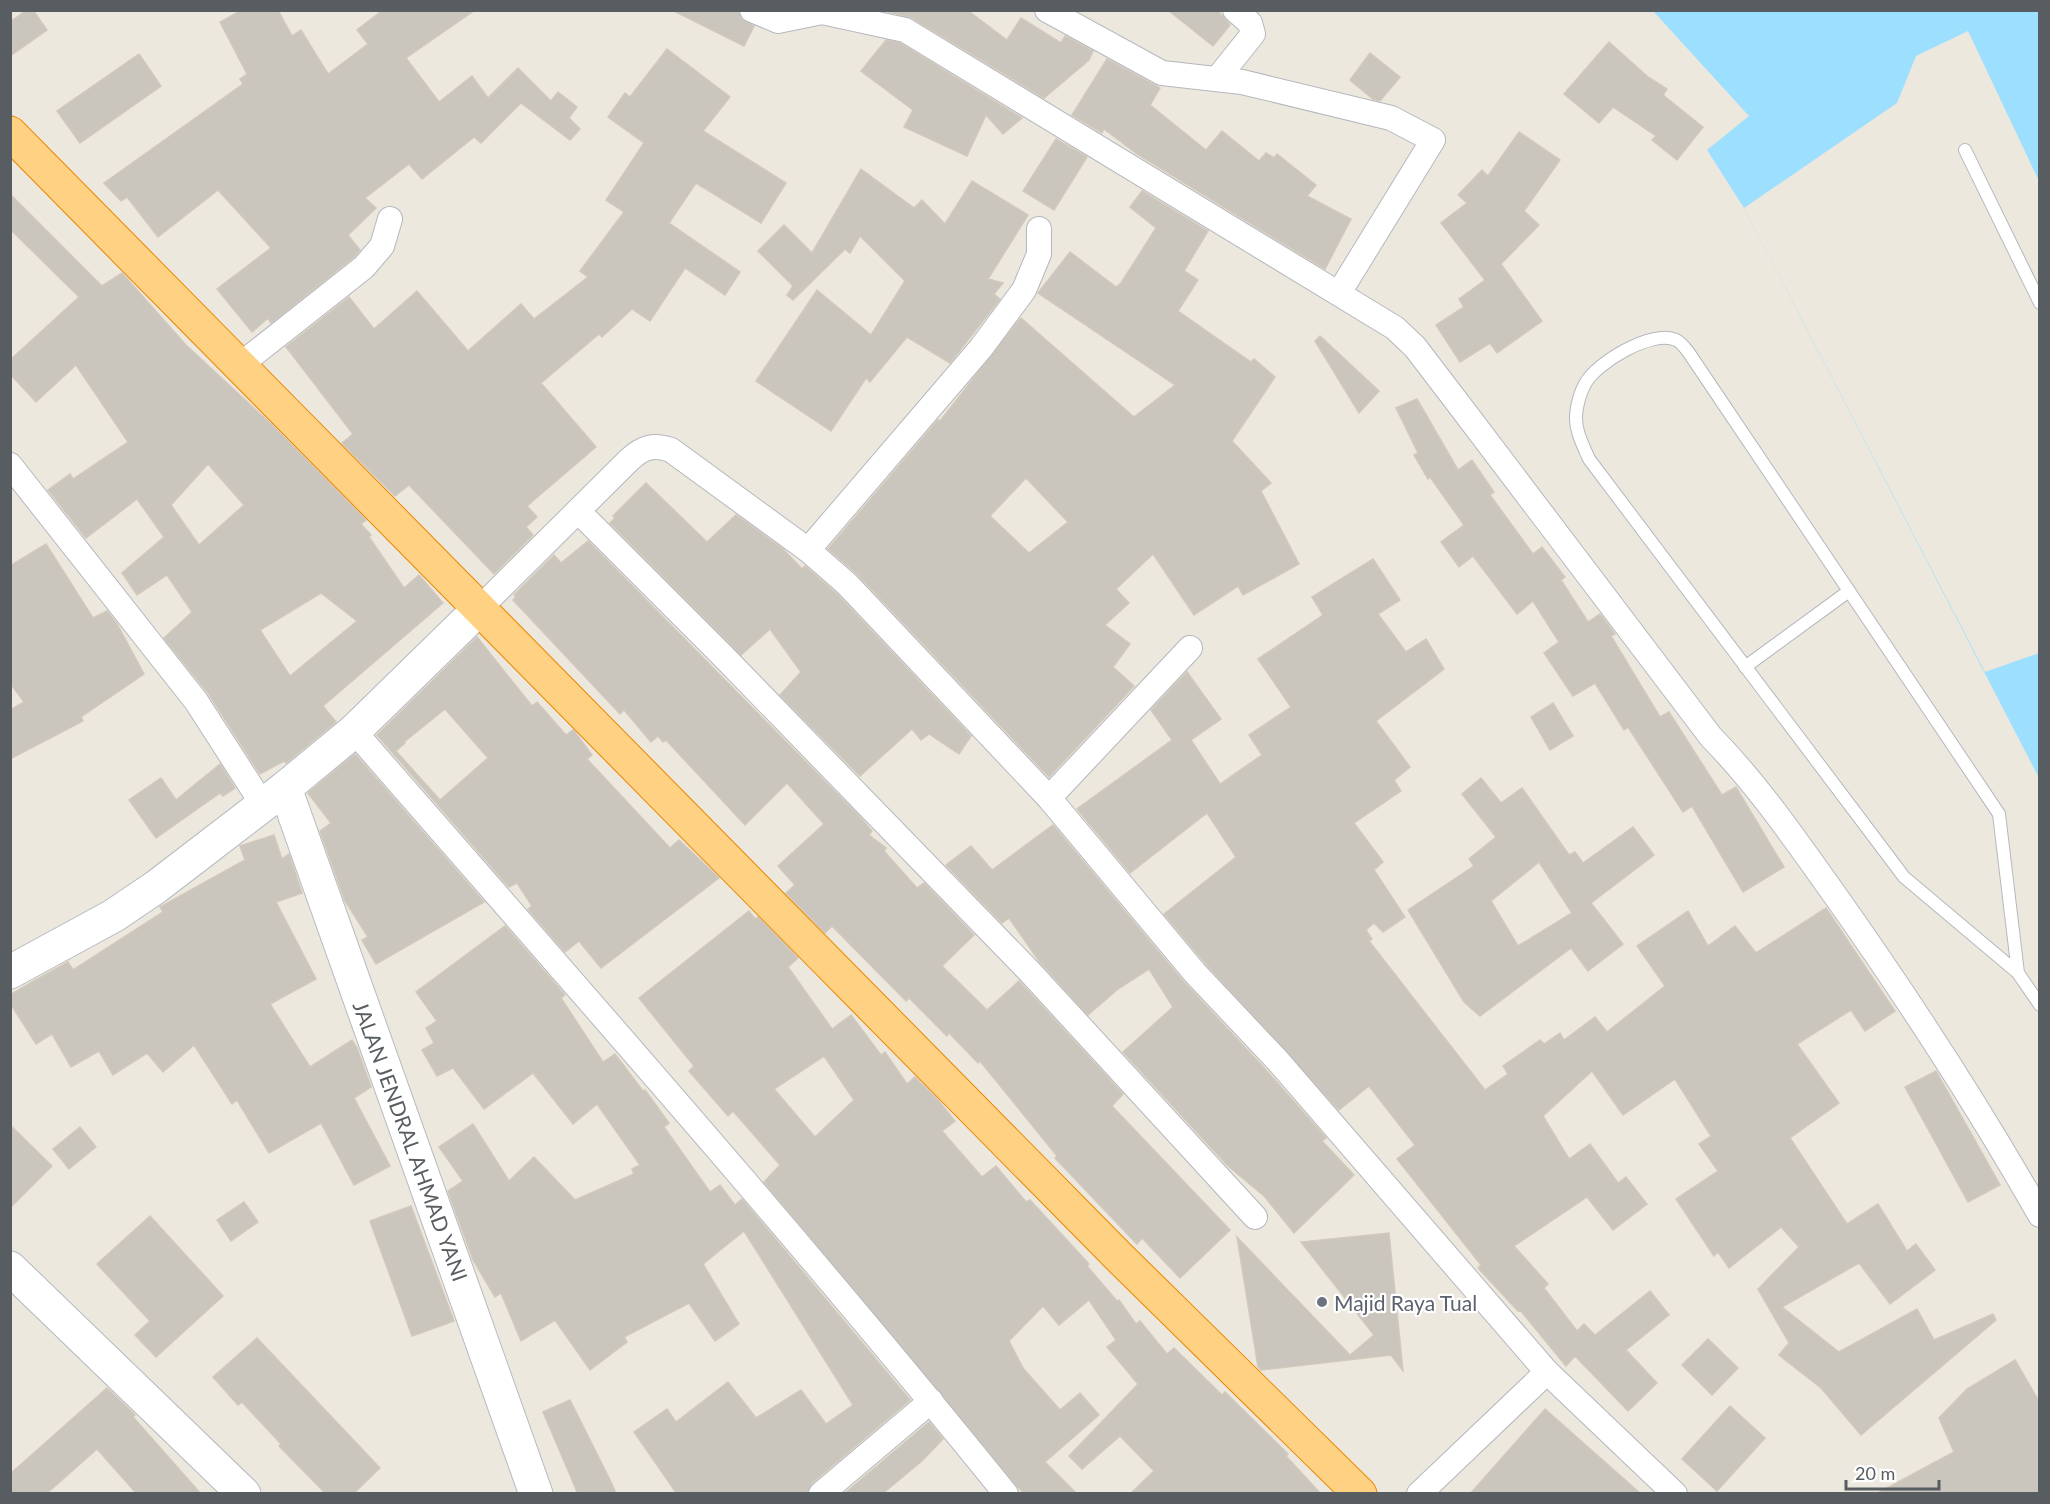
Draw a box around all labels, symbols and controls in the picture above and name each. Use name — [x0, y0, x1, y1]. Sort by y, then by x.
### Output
street label: JALAN JENDRAL AHMAD YANI — [349, 998, 473, 1284]
place label: Majid Raya Tual — [1334, 1290, 1477, 1315]
marker: Majid Raya Tual — [1315, 1295, 1329, 1309]
scale bar — [1846, 1453, 1939, 1491]
text: 20 m — [1855, 1462, 1895, 1484]

